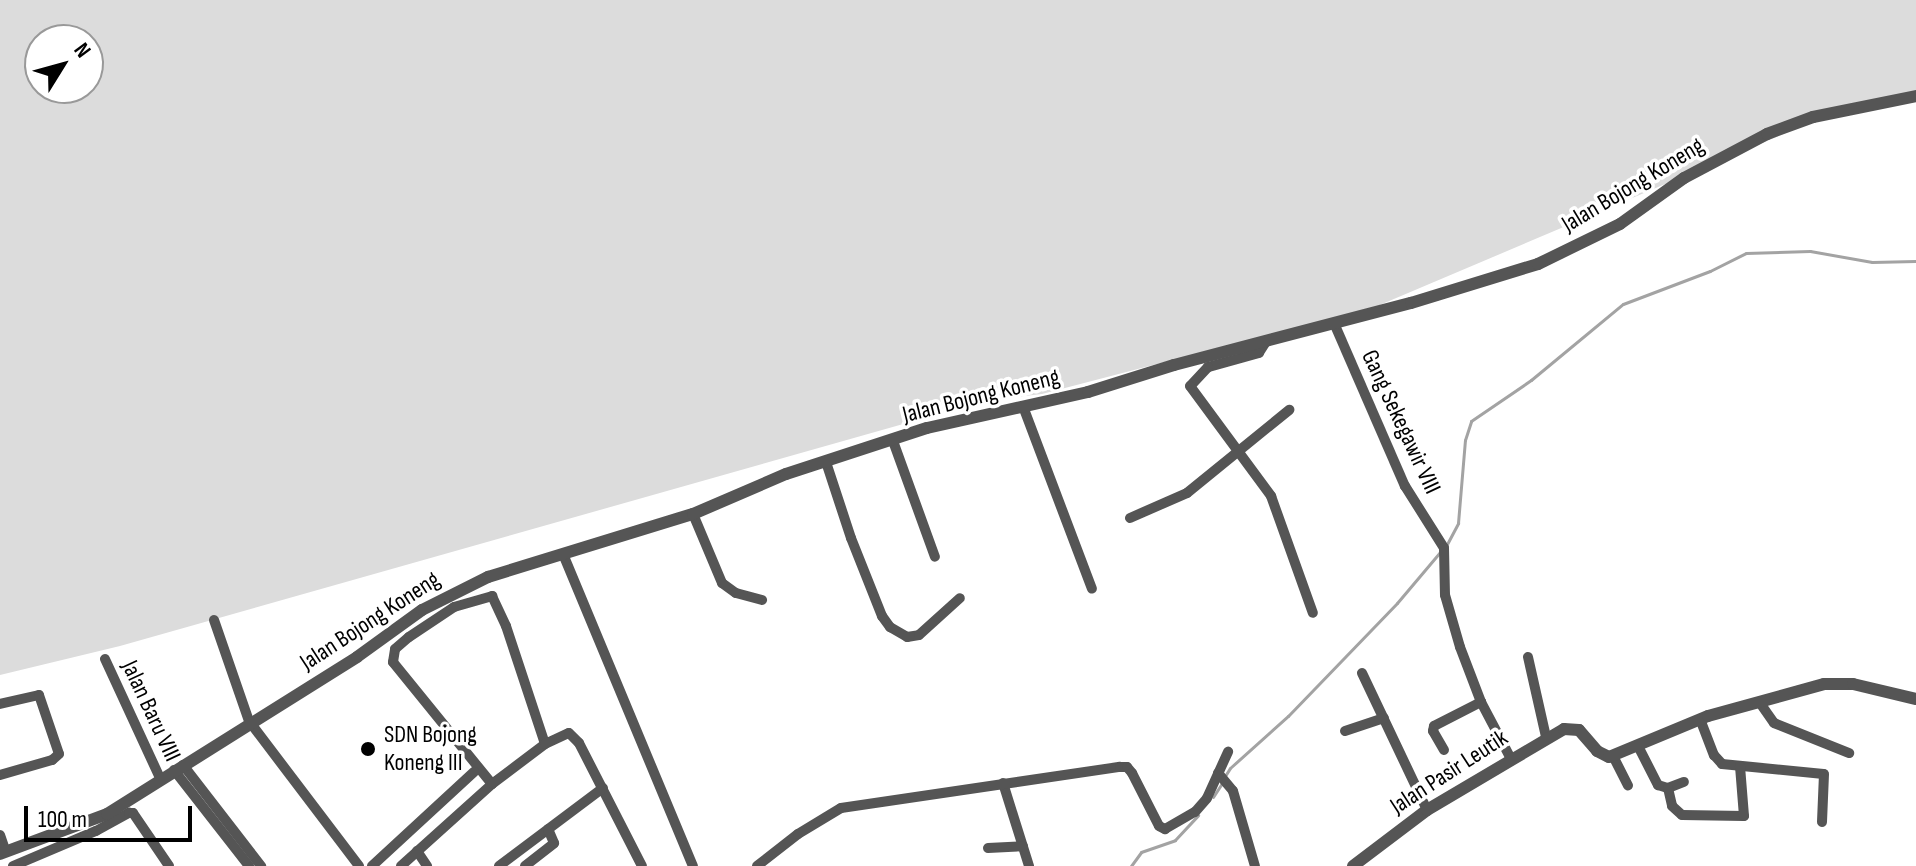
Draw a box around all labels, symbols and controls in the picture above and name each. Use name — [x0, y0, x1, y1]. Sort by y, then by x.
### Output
north arrow — [24, 24, 104, 104]
text: N — [68, 38, 96, 63]
street label: Jalan Bojong Koneng — [1557, 131, 1709, 239]
street label: Gang Sekegawir VIII — [1355, 345, 1447, 499]
street label: Jalan Bojong Koneng — [900, 363, 1062, 429]
street label: Jalan Bojong Koneng — [295, 565, 445, 677]
street label: Jalan Baru VIII — [115, 656, 187, 766]
place label: SDN Bojong Koneng III — [384, 721, 477, 777]
street label: Jalan Pasir Leutik — [1385, 723, 1513, 821]
marker: SDN Bojong Koneng III — [359, 740, 377, 758]
scale bar — [28, 790, 196, 840]
text: 100 m — [38, 805, 87, 834]

